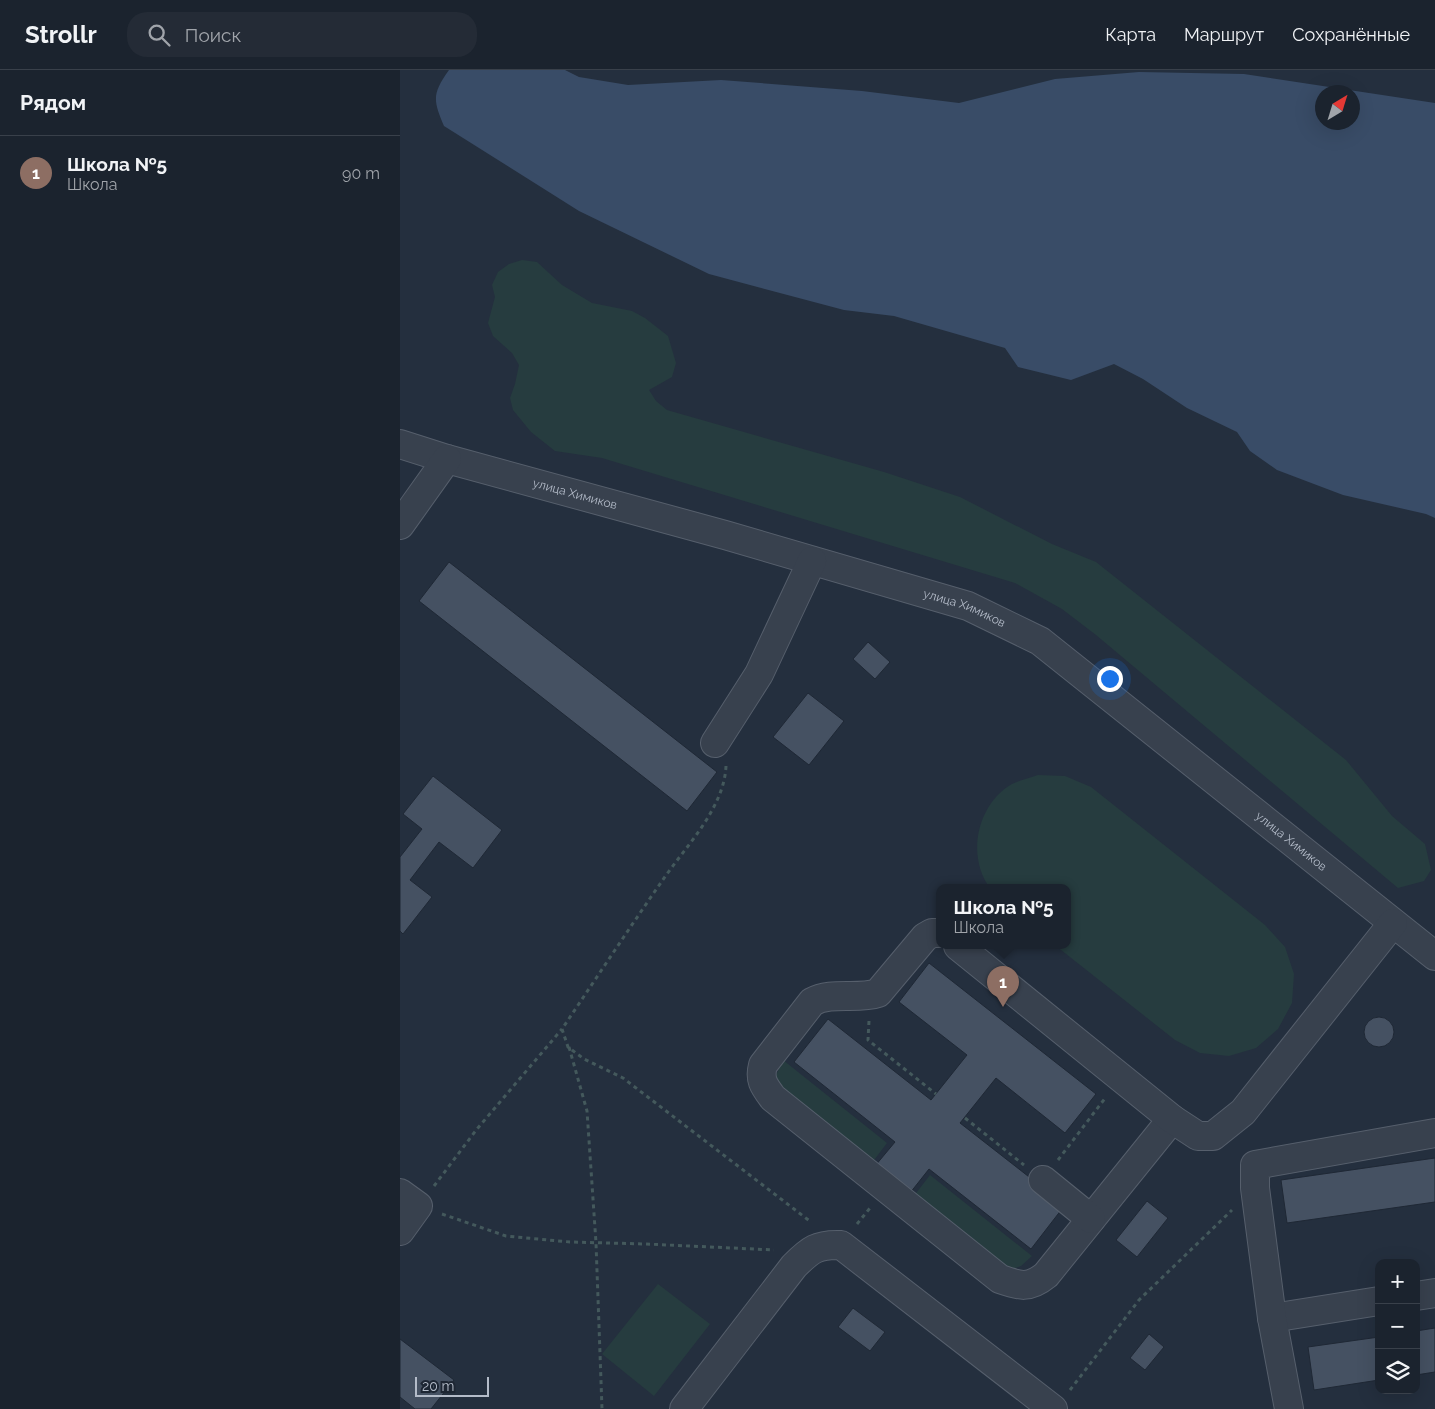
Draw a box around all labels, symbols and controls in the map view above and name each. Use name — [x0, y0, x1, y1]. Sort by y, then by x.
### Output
search box — [127, 12, 477, 57]
text: Strollr — [25, 20, 97, 49]
icon: search — [145, 21, 173, 49]
text: Поиск — [185, 24, 241, 46]
text: Карта — [1105, 24, 1156, 45]
text: Маршрут — [1184, 24, 1264, 45]
text: Сохранённые — [1292, 24, 1410, 45]
north arrow — [1315, 85, 1360, 130]
text: Рядом — [20, 90, 86, 115]
text: Школа №5 — [67, 153, 167, 175]
text: 1 — [32, 164, 40, 183]
text: 90 m — [342, 164, 380, 183]
text: Школа — [67, 175, 117, 194]
street label: улица Химиков — [531, 476, 619, 512]
street label: улица Химиков — [922, 586, 1008, 630]
your location — [1097, 666, 1123, 692]
street label: улица Химиков — [1253, 809, 1329, 874]
popup — [936, 884, 1071, 949]
text: Школа №5 — [953, 896, 1054, 918]
text: Школа — [953, 918, 1004, 937]
pin: 1 — [987, 966, 1019, 1007]
map controls — [1375, 1259, 1420, 1394]
button: + — [1375, 1259, 1420, 1304]
button: − — [1375, 1304, 1420, 1349]
button: layers — [1375, 1349, 1420, 1394]
scale bar — [415, 1374, 489, 1397]
text: 20 m — [422, 1378, 454, 1394]

